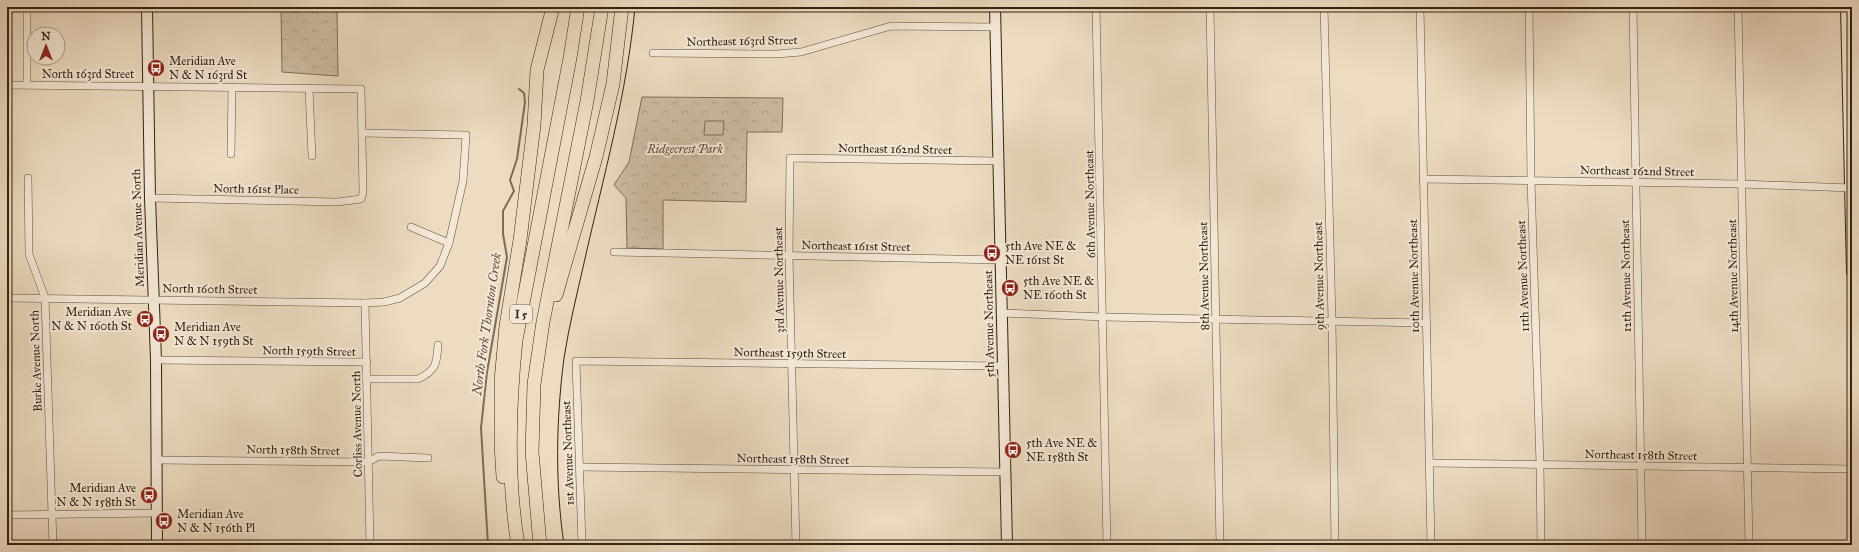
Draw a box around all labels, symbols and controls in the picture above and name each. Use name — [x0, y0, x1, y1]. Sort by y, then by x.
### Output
north arrow — [26, 26, 66, 66]
text: N — [41, 30, 51, 43]
street label: Northeast 163rd Street — [686, 33, 798, 49]
place label: Meridian Ave N & N 163rd St — [169, 54, 248, 82]
bus stop icon: Meridian Ave N & N 163rd St — [146, 58, 166, 78]
street label: North 163rd Street — [42, 67, 135, 81]
street label: Northeast 162nd Street — [838, 141, 953, 157]
park label: Ridgecrest Park — [646, 142, 723, 156]
street label: 6th Avenue Northeast — [1082, 149, 1098, 258]
street label: Northeast 162nd Street — [1580, 163, 1695, 179]
street label: Meridian Avenue North — [129, 168, 147, 287]
street label: North 161st Place — [213, 181, 299, 197]
street label: 10th Avenue Northeast — [1406, 218, 1422, 333]
street label: 14th Avenue Northeast — [1725, 218, 1741, 333]
street label: 11th Avenue Northeast — [1514, 219, 1532, 332]
street label: 12th Avenue Northeast — [1618, 219, 1634, 333]
street label: 8th Avenue Northeast — [1196, 221, 1212, 330]
street label: 9th Avenue Northeast — [1311, 221, 1327, 330]
street label: 3rd Avenue Northeast — [771, 226, 787, 333]
street label: Northeast 161st Street — [801, 238, 911, 254]
place label: 5th Ave NE & NE 161st St — [1005, 239, 1076, 267]
bus stop icon: 5th Ave NE & NE 161st St — [982, 243, 1002, 263]
water label: North Fork Thornton Creek — [469, 252, 505, 397]
street label: 5th Avenue Northeast — [981, 269, 997, 378]
place label: 5th Ave NE & NE 160th St — [1023, 274, 1094, 302]
bus stop icon: 5th Ave NE & NE 160th St — [1000, 278, 1020, 298]
street label: North 160th Street — [162, 281, 258, 297]
place label: Meridian Ave N & N 160th St — [51, 305, 133, 333]
road number: I 5 — [510, 305, 532, 323]
bus stop icon: Meridian Ave N & N 160th St — [135, 309, 155, 329]
street label: Burke Avenue North — [27, 310, 45, 412]
place label: Meridian Ave N & N 159th St — [174, 320, 254, 348]
bus stop icon: Meridian Ave N & N 159th St — [151, 324, 171, 344]
street label: North 159th Street — [262, 343, 357, 359]
street label: Northeast 159th Street — [734, 345, 847, 361]
street label: Corliss Avenue North — [349, 370, 365, 477]
street label: 1st Avenue Northeast — [559, 400, 577, 506]
place label: 5th Ave NE & NE 158th St — [1026, 436, 1097, 464]
bus stop icon: 5th Ave NE & NE 158th St — [1003, 440, 1023, 460]
street label: North 158th Street — [246, 442, 341, 458]
street label: Northeast 158th Street — [1585, 447, 1698, 463]
street label: Northeast 158th Street — [737, 451, 850, 467]
place label: Meridian Ave N & N 158th St — [56, 481, 137, 509]
bus stop icon: Meridian Ave N & N 158th St — [139, 485, 159, 505]
place label: Meridian Ave N & N 156th Pl — [177, 507, 256, 535]
bus stop icon: Meridian Ave N & N 156th Pl — [154, 511, 174, 531]

